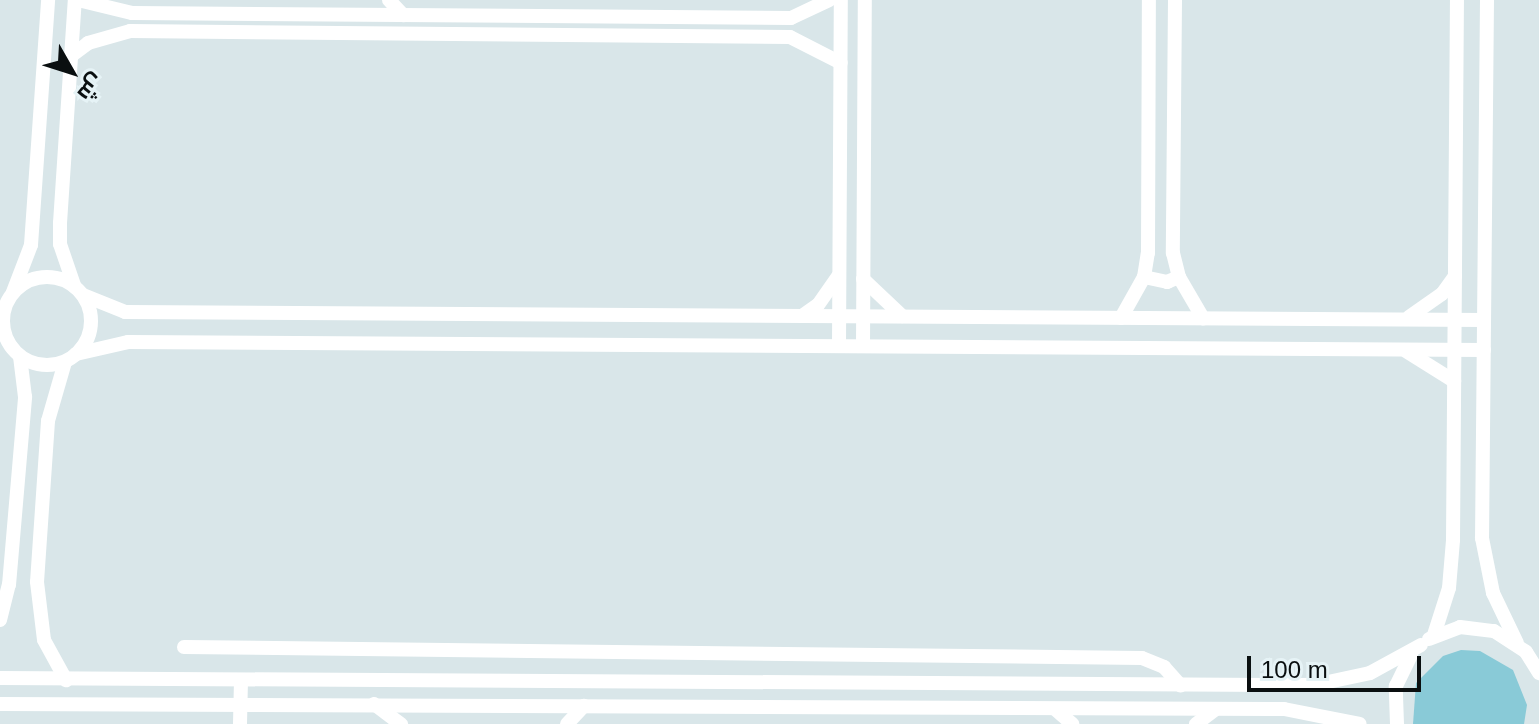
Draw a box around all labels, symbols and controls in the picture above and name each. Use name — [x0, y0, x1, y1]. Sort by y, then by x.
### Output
north arrow — [32, 32, 112, 112]
text: ش — [72, 69, 110, 106]
scale bar — [1251, 640, 1425, 690]
text: 100 m — [1261, 656, 1328, 683]

